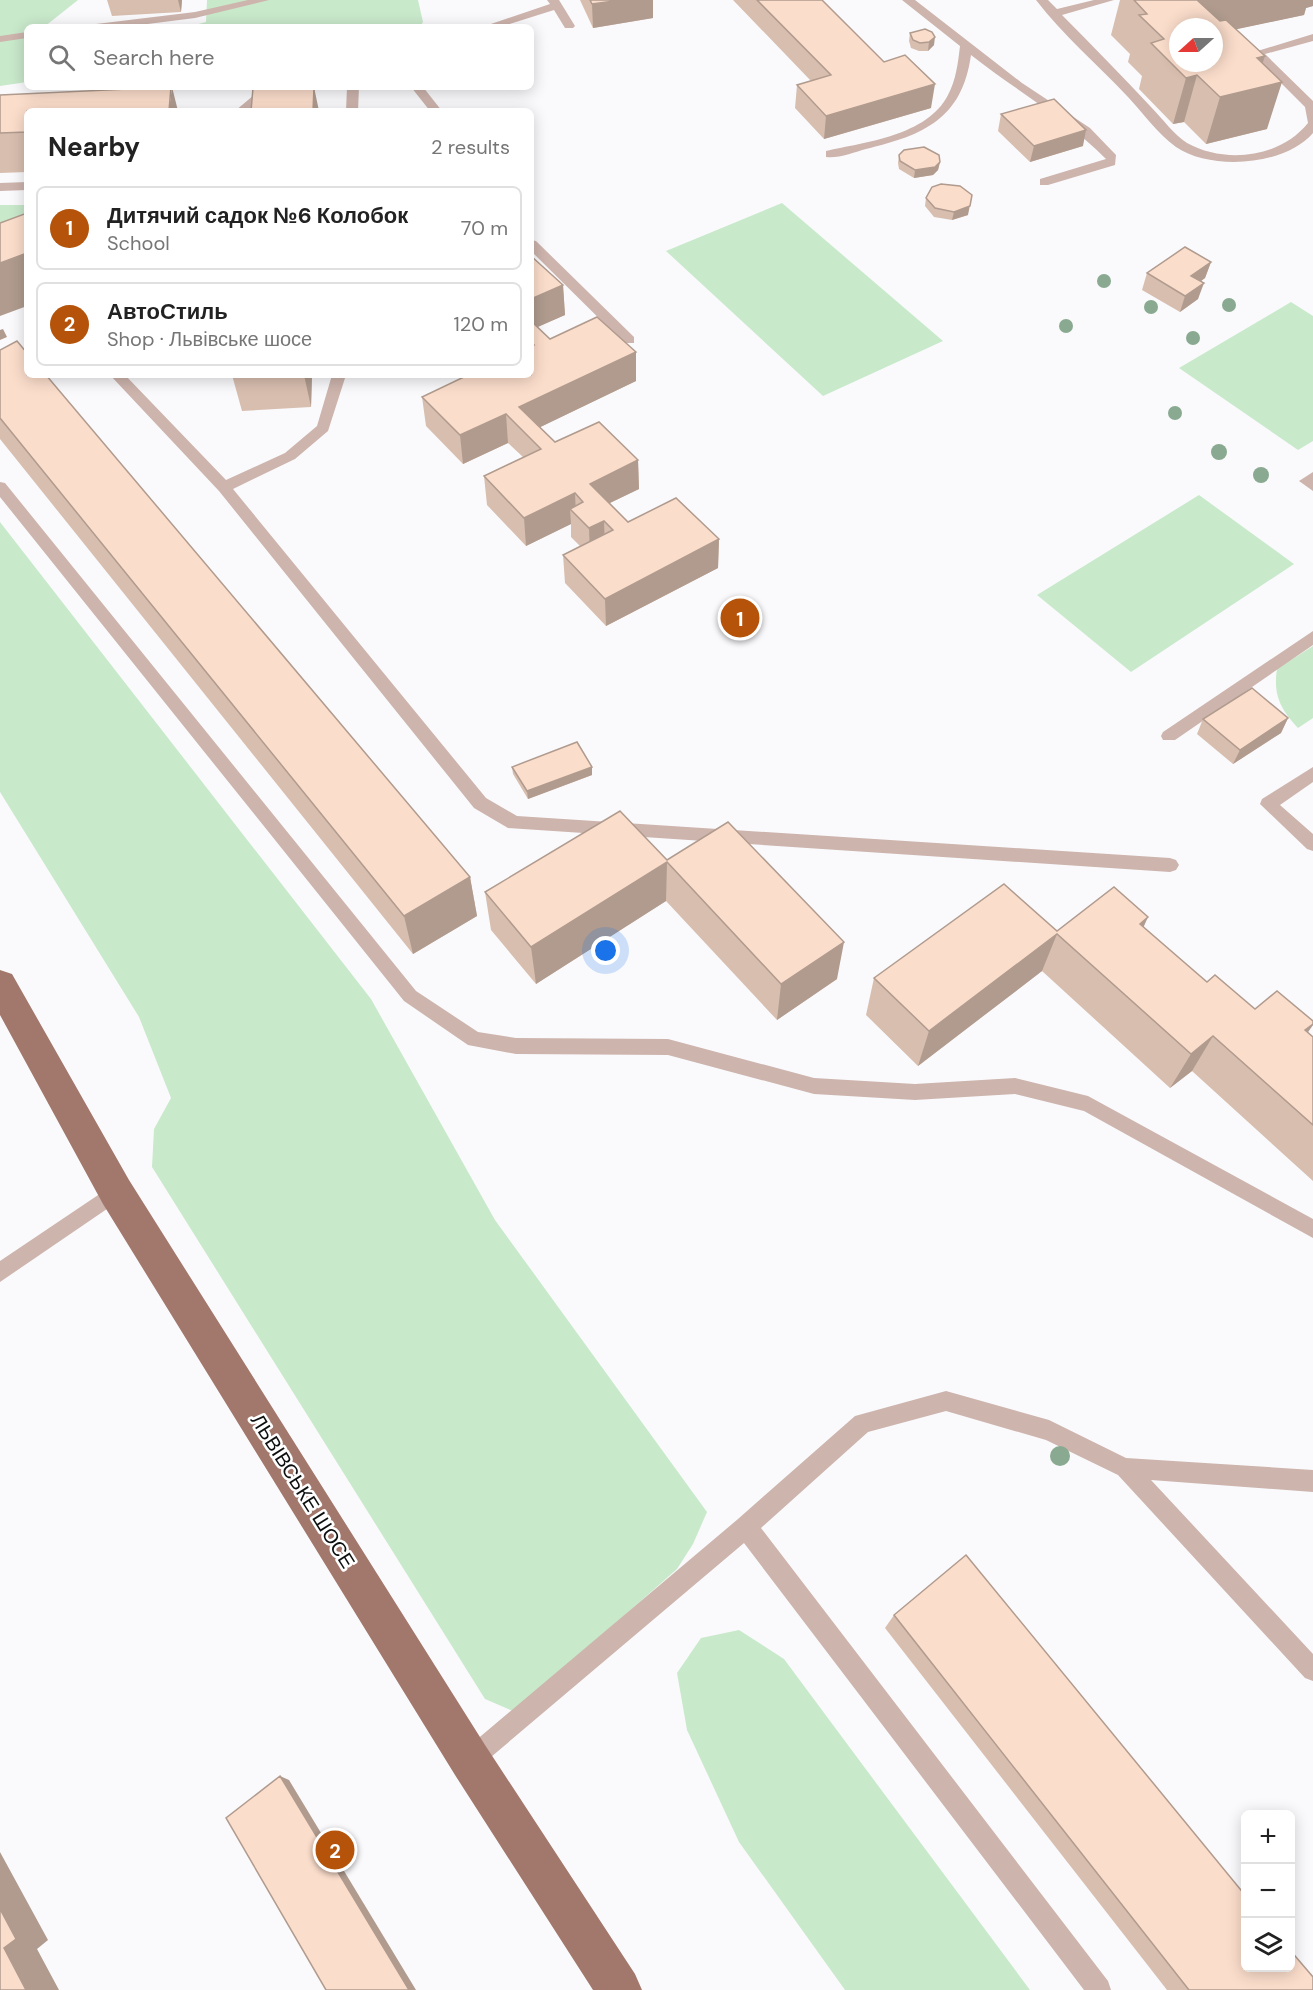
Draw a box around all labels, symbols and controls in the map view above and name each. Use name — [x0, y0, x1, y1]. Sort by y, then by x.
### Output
north arrow — [1169, 18, 1223, 72]
search box — [24, 24, 534, 90]
icon: search — [45, 41, 78, 74]
text: Search here — [93, 43, 214, 72]
text: Nearby — [48, 130, 140, 164]
text: 2 results — [431, 134, 510, 160]
text: Дитячий садок №6 Колобок — [107, 201, 408, 230]
text: 1 — [66, 215, 73, 241]
text: 70 m — [461, 215, 508, 241]
text: School — [107, 230, 170, 256]
text: АвтоСтиль — [107, 297, 228, 326]
text: 2 — [64, 311, 75, 337]
text: 120 m — [454, 311, 508, 337]
text: Shop · Львівське шосе — [107, 326, 312, 352]
pin: 1 — [720, 596, 760, 640]
your location — [591, 936, 620, 965]
street label: ЛЬВІВСЬКЕ ШОСЕ — [245, 1409, 361, 1573]
map controls — [1241, 1810, 1295, 1972]
button: + — [1241, 1810, 1295, 1864]
pin: 2 — [316, 1828, 354, 1872]
button: − — [1241, 1864, 1295, 1918]
button: layers — [1241, 1918, 1295, 1972]

